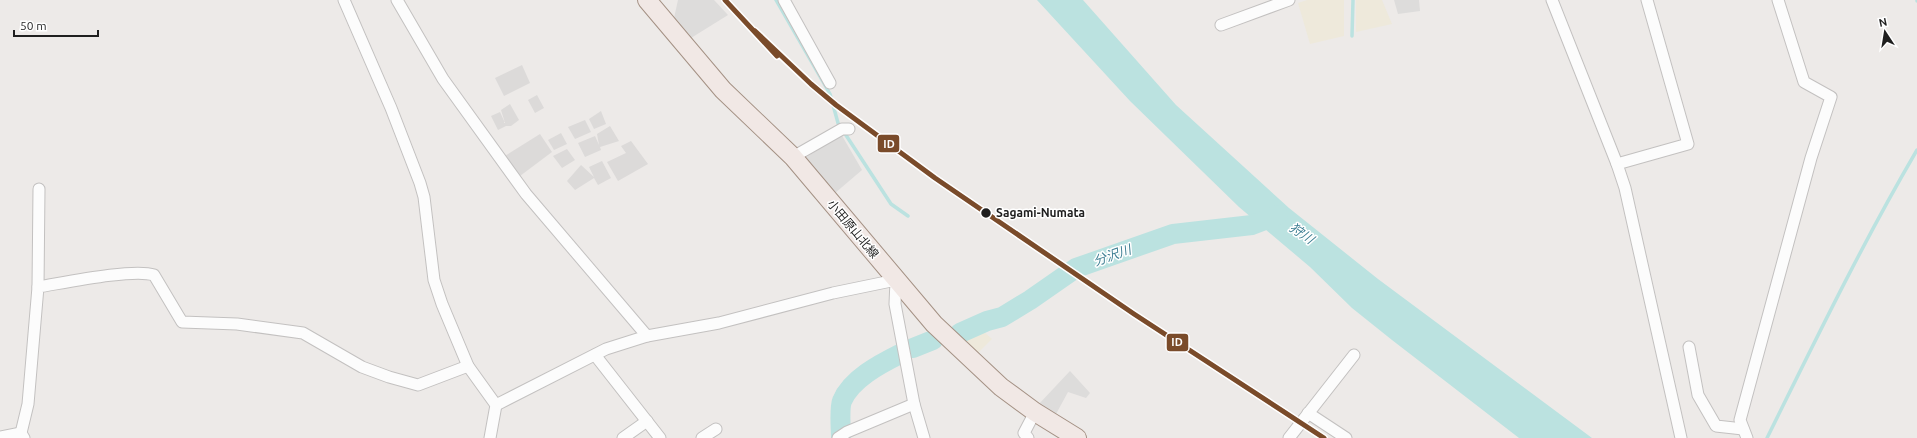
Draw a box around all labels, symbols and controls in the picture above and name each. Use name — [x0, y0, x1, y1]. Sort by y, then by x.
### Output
scale bar — [14, 12, 98, 38]
north arrow — [1865, 12, 1905, 52]
text: N — [1878, 15, 1888, 29]
text: 50 m — [20, 19, 47, 32]
line badge: ID — [877, 134, 900, 153]
text: ID — [883, 138, 895, 150]
street label: 小田原山北線 — [825, 197, 882, 260]
marker: Sagami-Numata — [979, 206, 993, 220]
place label: Sagami-Numata — [996, 206, 1085, 219]
water label: 狩川 — [1287, 220, 1318, 247]
water label: 分沢川 — [1091, 241, 1135, 268]
line badge: ID — [1166, 333, 1189, 352]
text: ID — [1171, 336, 1183, 348]

